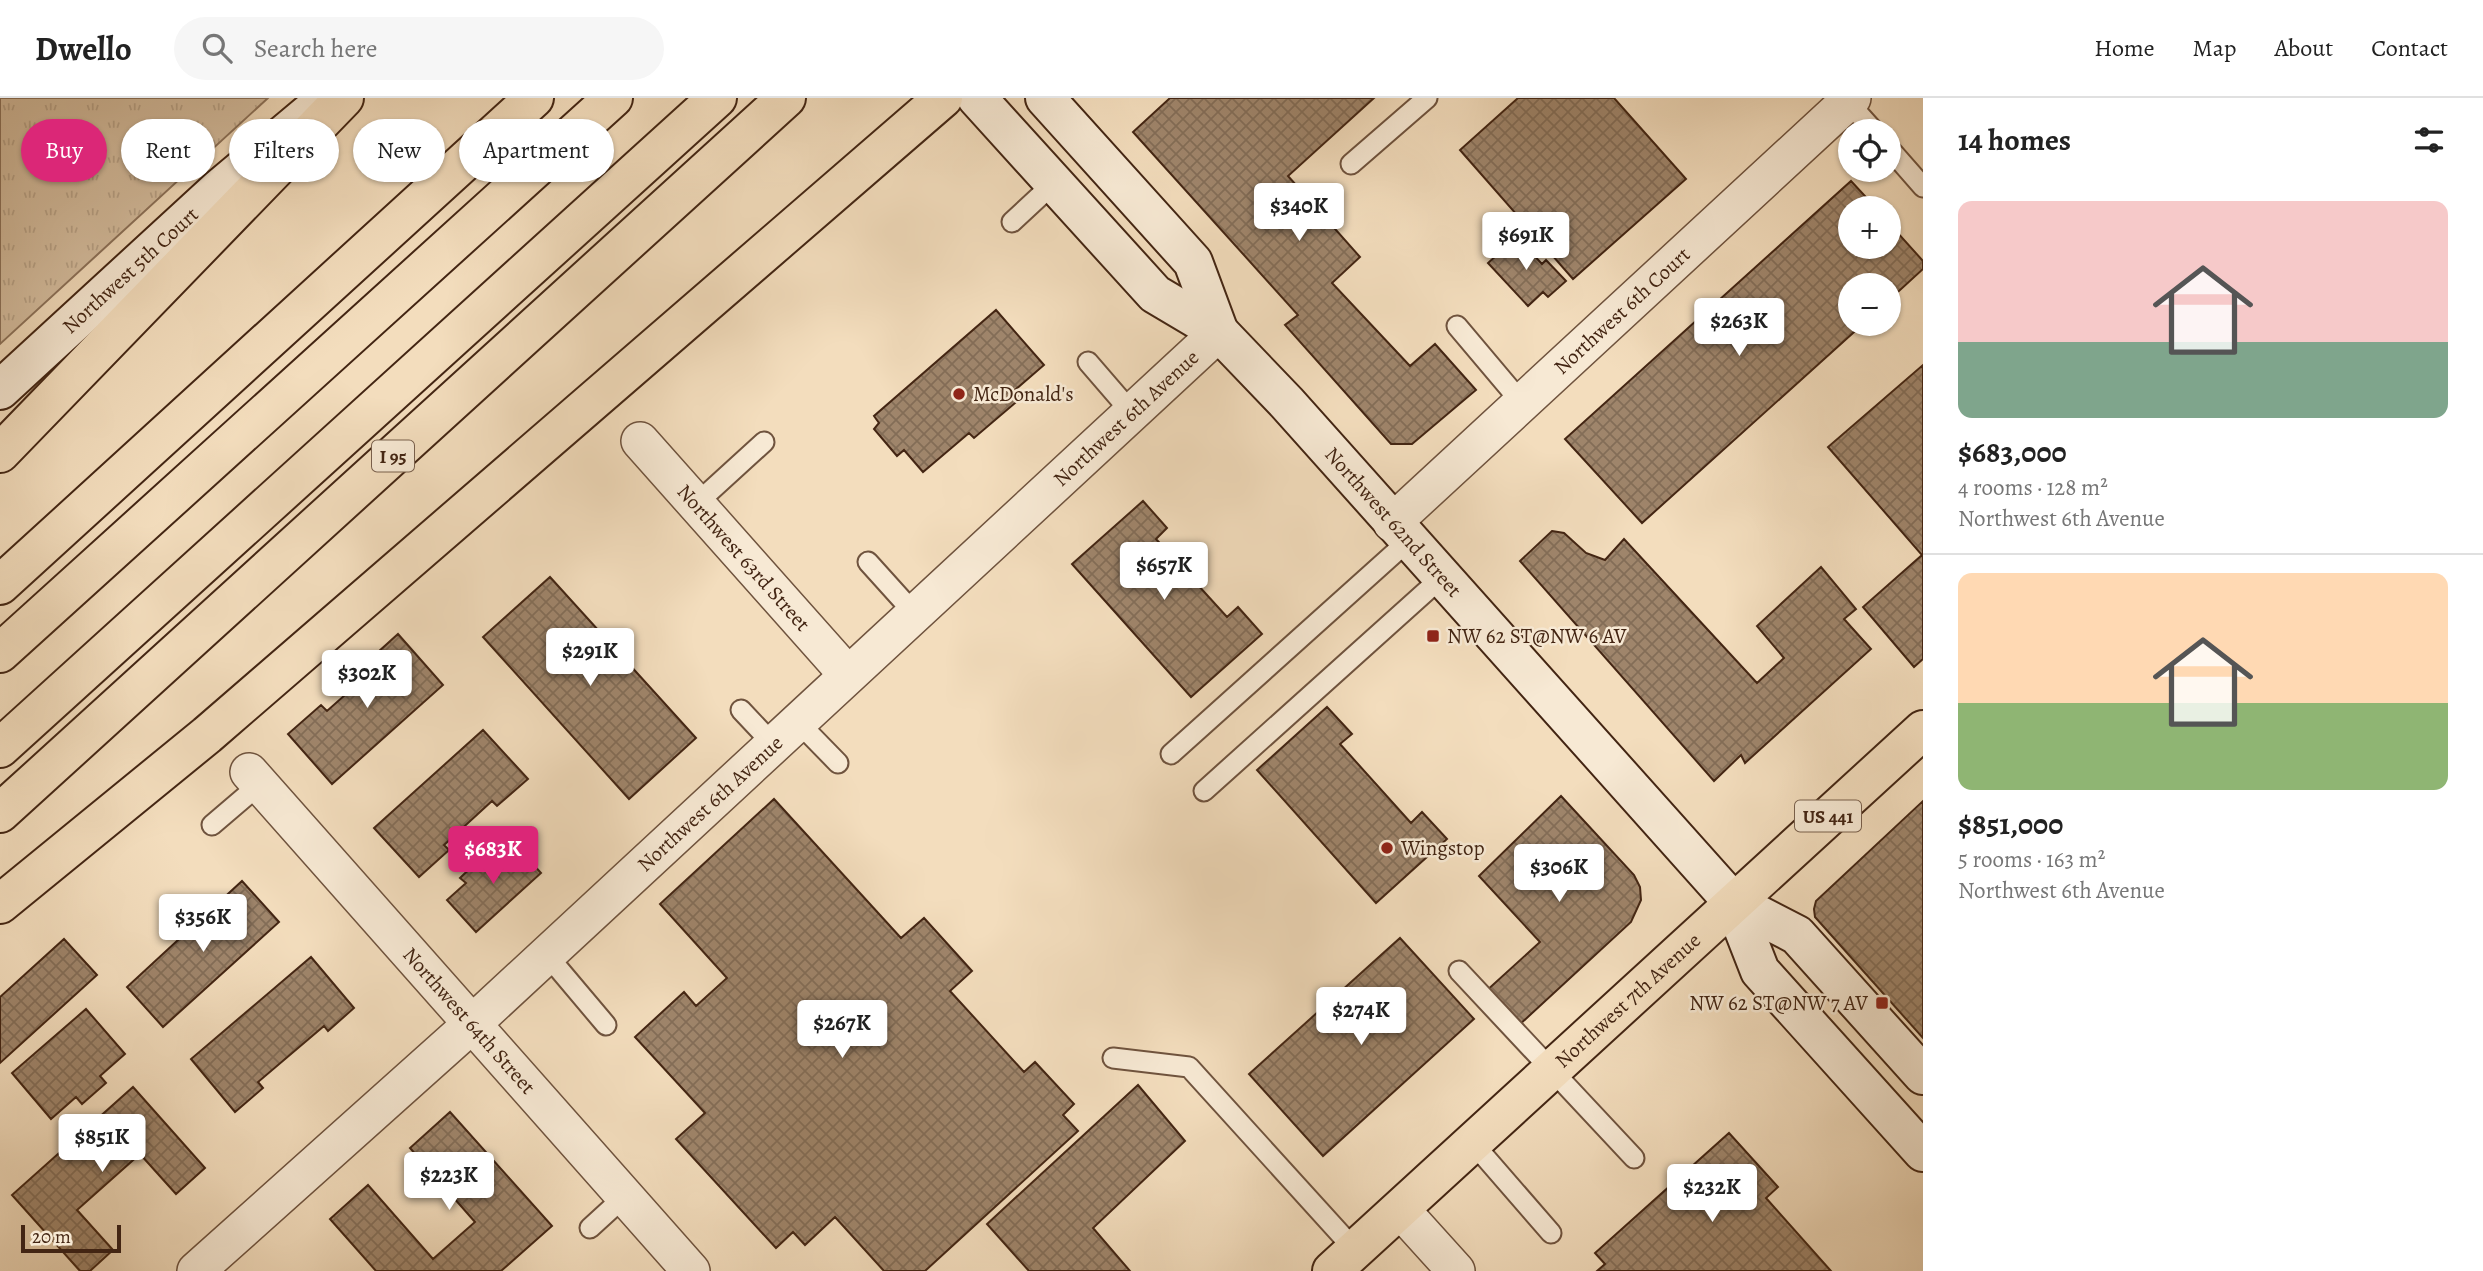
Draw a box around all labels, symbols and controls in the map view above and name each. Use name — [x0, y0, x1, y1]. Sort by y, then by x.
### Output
search box — [174, 17, 664, 80]
text: Dwello — [35, 26, 132, 71]
icon: search — [198, 29, 236, 67]
text: Search here — [254, 31, 377, 66]
text: Home — [2094, 32, 2155, 64]
text: Map — [2193, 32, 2237, 64]
text: About — [2275, 32, 2333, 64]
text: Contact — [2371, 32, 2448, 64]
chip: Buy — [21, 119, 107, 182]
chip: Rent — [121, 119, 215, 182]
chip: Filters — [229, 119, 339, 182]
chip: New — [353, 119, 445, 182]
chip: Apartment — [459, 119, 614, 182]
map controls — [1838, 119, 1901, 336]
button: locate — [1838, 119, 1901, 182]
text: 14 homes — [1958, 120, 2071, 160]
icon: filters — [2410, 121, 2448, 159]
pin: $340K — [1250, 184, 1348, 243]
text: $340K — [1270, 190, 1328, 221]
button: + — [1838, 196, 1901, 259]
street label: Northwest 5th Court — [56, 201, 204, 340]
pin: $691K — [1477, 212, 1575, 272]
text: $691K — [1498, 219, 1554, 250]
street label: Northwest 6th Court — [1548, 241, 1696, 381]
icon: home — [2140, 247, 2266, 373]
button: − — [1838, 273, 1901, 336]
pin: $263K — [1690, 299, 1788, 358]
text: $263K — [1710, 305, 1768, 336]
street label: Northwest 6th Avenue — [1047, 344, 1205, 493]
place label: McDonald's — [973, 380, 1074, 408]
marker: McDonald's — [951, 386, 967, 402]
text: $683,000 — [1958, 432, 2067, 472]
road number: I 95 — [372, 440, 414, 472]
street label: Northwest 62nd Street — [1319, 441, 1468, 603]
text: 4 rooms · 128 m² — [1958, 472, 2108, 503]
street label: Northwest 63rd Street — [671, 478, 817, 637]
text: Northwest 6th Avenue — [1958, 503, 2165, 534]
pin: $657K — [1115, 542, 1213, 602]
text: $657K — [1136, 549, 1192, 580]
icon: home — [2140, 619, 2266, 745]
place label: NW 62 ST@NW 6 AV — [1447, 622, 1627, 650]
pin: $291K — [541, 628, 639, 688]
marker: NW 62 ST@NW 6 AV — [1425, 628, 1441, 644]
text: $291K — [562, 635, 618, 666]
pin: $302K — [318, 650, 416, 710]
text: $302K — [338, 657, 396, 688]
street label: Northwest 6th Avenue — [631, 729, 789, 878]
road number: US 441 — [1795, 800, 1861, 832]
text: $851,000 — [1958, 804, 2063, 844]
pin: $683K — [444, 826, 542, 886]
text: $683K — [464, 833, 522, 864]
place label: Wingstop — [1400, 834, 1485, 862]
marker: Wingstop — [1379, 840, 1395, 856]
pin: $306K — [1510, 844, 1608, 904]
text: 5 rooms · 163 m² — [1958, 844, 2105, 875]
text: $306K — [1530, 851, 1588, 882]
text: Northwest 6th Avenue — [1958, 875, 2165, 906]
pin: $356K — [154, 894, 252, 954]
text: $356K — [175, 901, 231, 932]
street label: Northwest 7th Avenue — [1549, 926, 1707, 1074]
street label: Northwest 64th Street — [396, 941, 542, 1100]
pin: $274K — [1312, 988, 1410, 1047]
place label: NW 62 ST@NW 7 AV — [1689, 989, 1868, 1017]
text: $274K — [1332, 994, 1390, 1025]
marker: NW 62 ST@NW 7 AV — [1874, 995, 1890, 1011]
pin: $267K — [793, 1000, 891, 1060]
text: $267K — [813, 1007, 871, 1038]
pin: $851K — [53, 1114, 151, 1174]
text: $851K — [75, 1121, 129, 1152]
pin: $223K — [400, 1152, 498, 1212]
text: $223K — [420, 1159, 478, 1190]
pin: $232K — [1663, 1164, 1761, 1224]
text: $232K — [1683, 1171, 1741, 1202]
scale bar — [21, 1222, 121, 1254]
text: 20 m — [32, 1224, 71, 1250]

